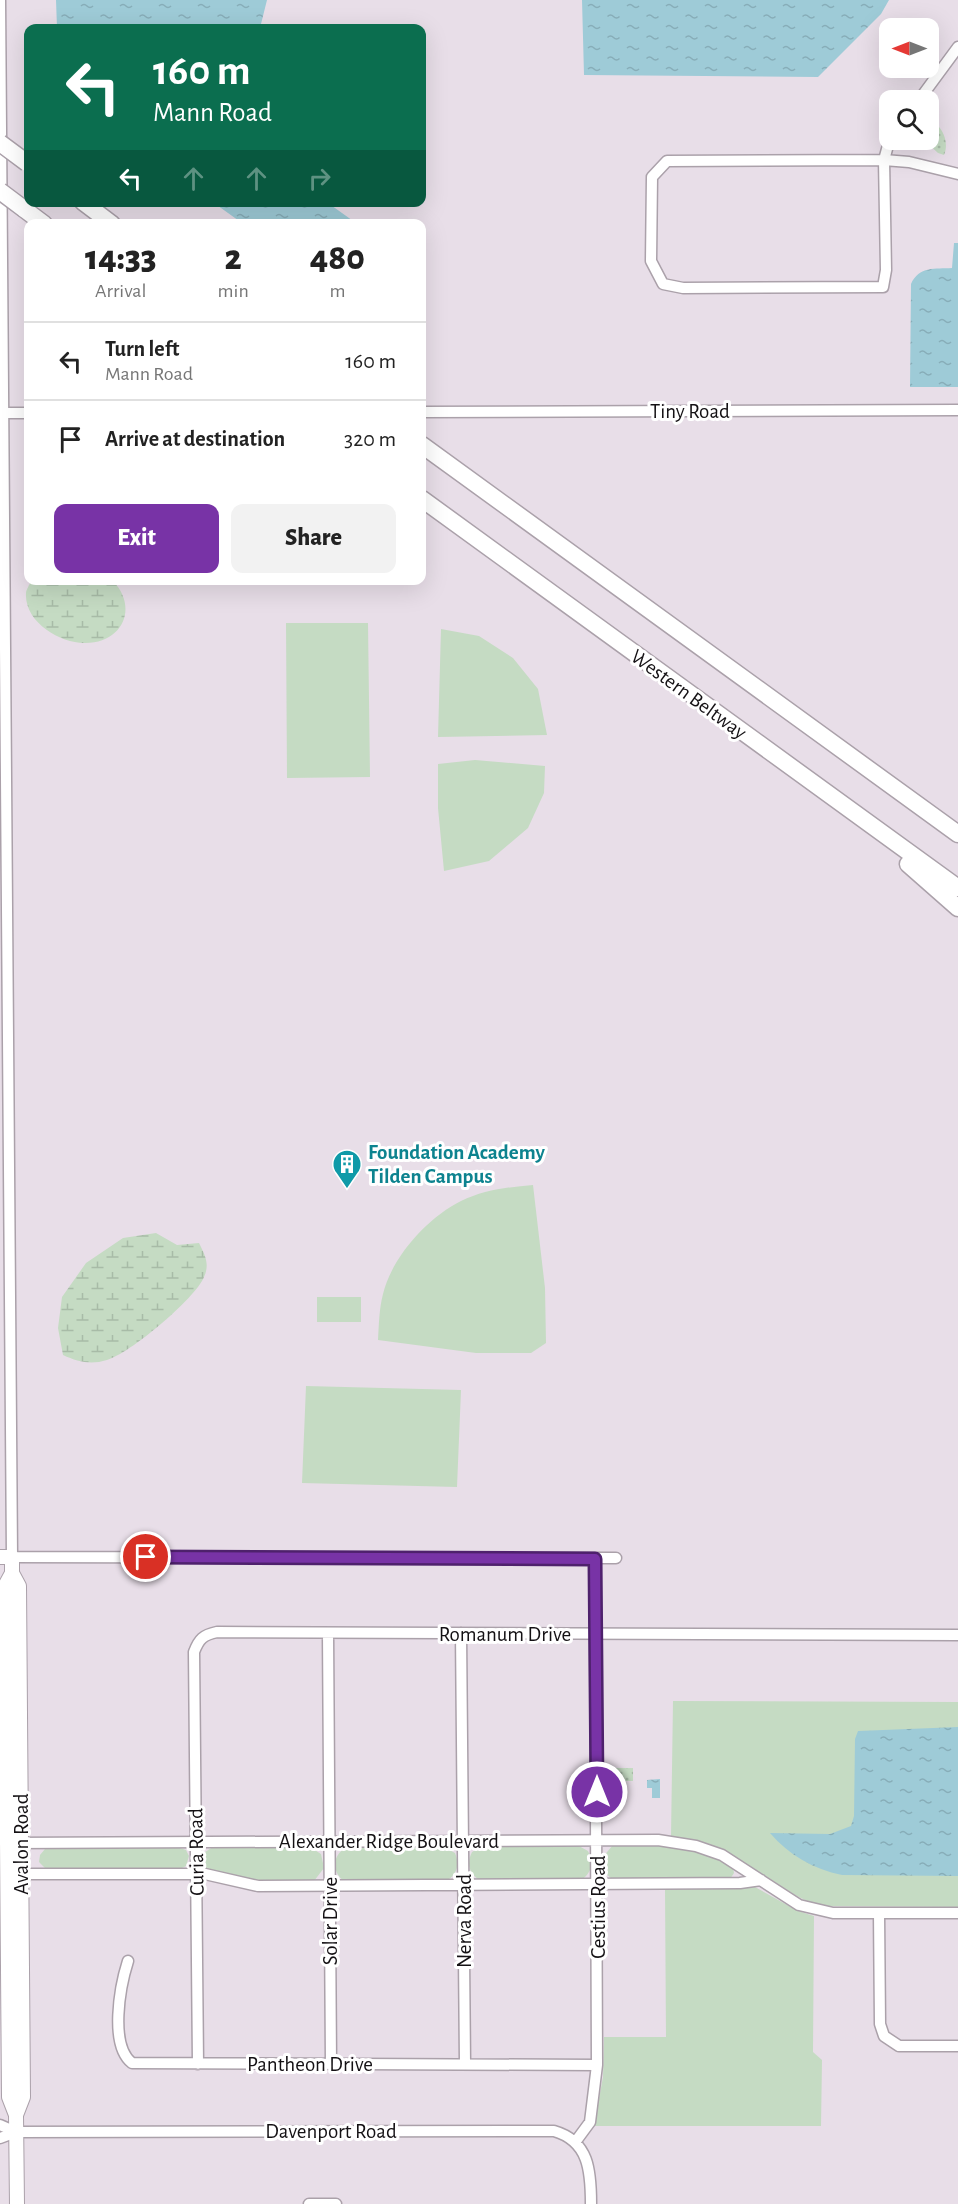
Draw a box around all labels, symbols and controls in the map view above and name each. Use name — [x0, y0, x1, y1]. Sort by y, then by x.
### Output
north arrow — [879, 18, 939, 78]
map controls — [879, 18, 939, 150]
icon: left — [54, 48, 132, 126]
text: 160 m — [153, 50, 251, 92]
button: search — [879, 90, 939, 150]
text: Mann Road — [153, 99, 272, 126]
icon: left — [114, 162, 147, 195]
icon: ahead — [177, 162, 210, 195]
icon: ahead — [240, 162, 273, 195]
icon: right — [303, 162, 336, 195]
text: 14:33 — [85, 240, 157, 276]
text: 2 — [225, 240, 242, 276]
text: 480 — [310, 240, 365, 276]
text: Arrival — [95, 281, 147, 301]
text: min — [218, 281, 249, 301]
text: m — [329, 281, 345, 301]
text: Turn left — [105, 338, 179, 360]
icon: left — [54, 345, 87, 378]
text: 160 m — [345, 350, 396, 372]
text: Mann Road — [105, 364, 193, 384]
street label: Tiny Road — [650, 401, 730, 422]
icon: arrive — [54, 423, 87, 456]
text: Arrive at destination — [105, 428, 285, 450]
text: 320 m — [344, 428, 396, 450]
button: Exit — [54, 504, 219, 573]
button: Share — [231, 504, 396, 573]
street label: Western Beltway — [627, 646, 750, 743]
place label: Foundation Academy Tilden Campus — [368, 1142, 545, 1187]
building icon: Foundation Academy Tilden Campus — [331, 1148, 363, 1190]
pin — [120, 1531, 171, 1582]
icon: arrive — [129, 1540, 162, 1573]
street label: Romanum Drive — [439, 1624, 571, 1645]
position arrow — [565, 1760, 629, 1824]
street label: Avalon Road — [11, 1793, 32, 1895]
street label: Curia Road — [185, 1808, 208, 1896]
street label: Alexander Ridge Boulevard — [279, 1831, 499, 1852]
street label: Cestius Road — [588, 1855, 609, 1959]
street label: Nerva Road — [454, 1874, 475, 1968]
street label: Solar Drive — [320, 1877, 341, 1965]
street label: Pantheon Drive — [247, 2054, 373, 2075]
street label: Davenport Road — [265, 2121, 397, 2142]

